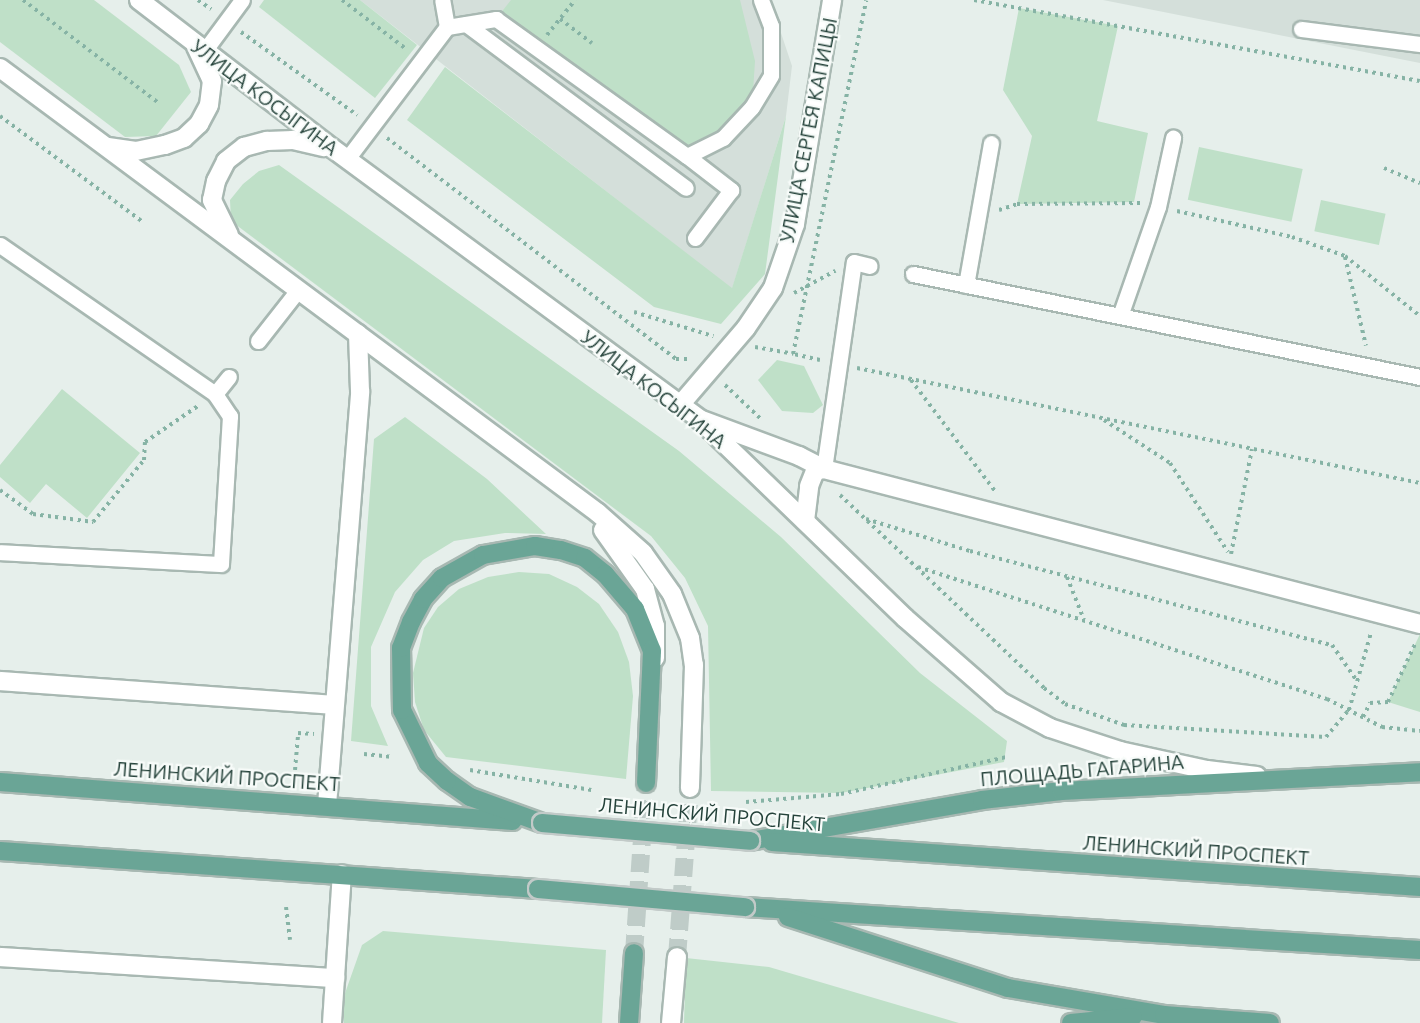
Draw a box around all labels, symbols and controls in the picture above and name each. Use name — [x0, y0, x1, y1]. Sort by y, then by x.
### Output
street label: УЛИЦА СЕРГЕЯ КАПИЦЫ — [774, 15, 842, 245]
street label: УЛИЦА КОСЫГИНА — [187, 34, 343, 160]
street label: УЛИЦА КОСЫГИНА — [577, 325, 731, 453]
street label: ПЛОЩАДЬ ГАГАРИНА — [979, 749, 1185, 791]
street label: ЛЕНИНСКИЙ ПРОСПЕКТ — [113, 756, 341, 796]
street label: ЛЕНИНСКИЙ ПРОСПЕКТ — [598, 792, 826, 836]
street label: ЛЕНИНСКИЙ ПРОСПЕКТ — [1082, 830, 1310, 870]

